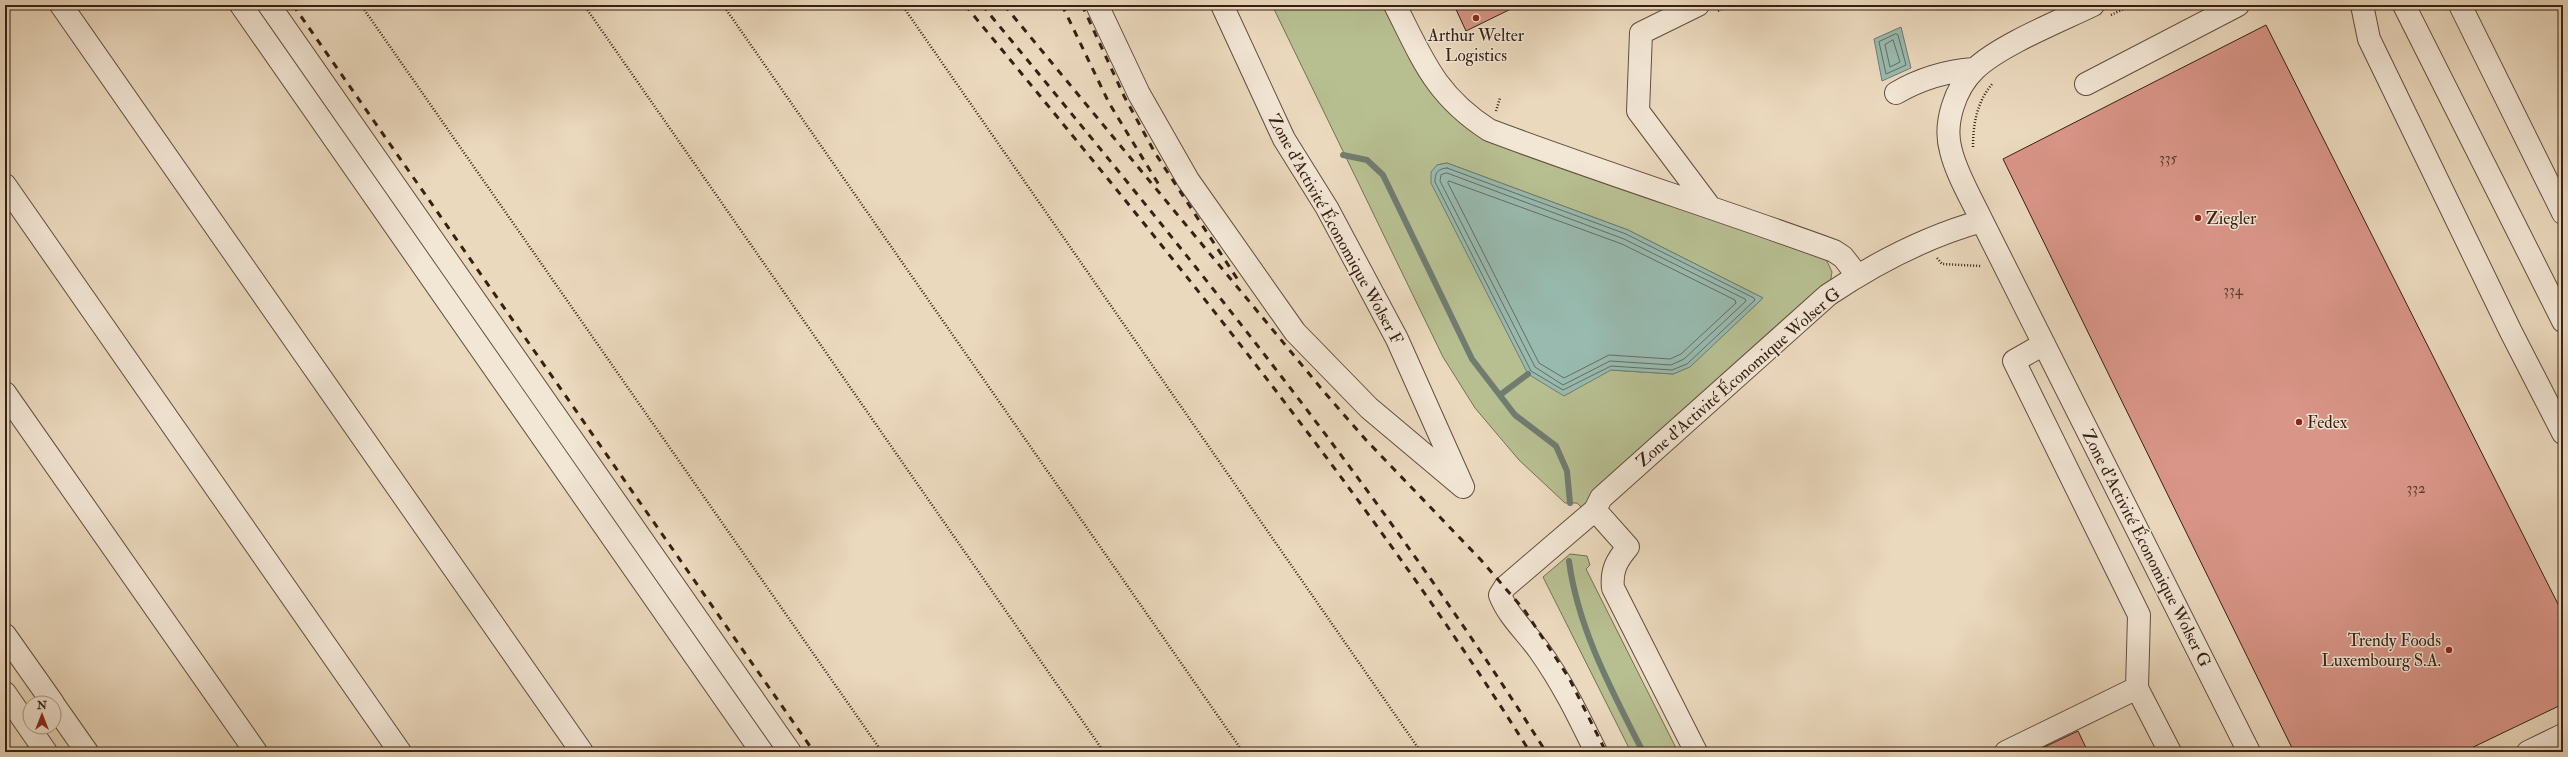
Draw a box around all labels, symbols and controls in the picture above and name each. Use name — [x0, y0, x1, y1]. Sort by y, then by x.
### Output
marker: Arthur Welter Logistics — [1471, 13, 1481, 23]
place label: Arthur Welter Logistics — [1427, 25, 1525, 66]
street label: Zone d'Activité Économique Wolser F — [1263, 110, 1409, 348]
house number: 335 — [2159, 149, 2177, 168]
place label: Ziegler — [2206, 208, 2257, 229]
marker: Ziegler — [2193, 213, 2203, 223]
house number: 334 — [2223, 281, 2244, 300]
street label: Zone d'Activité Économique Wolser G — [1631, 282, 1845, 472]
place label: Fedex — [2307, 412, 2348, 433]
marker: Fedex — [2294, 417, 2304, 427]
street label: Zone d'Activité Économique Wolser G — [2077, 426, 2217, 670]
house number: 332 — [2406, 479, 2426, 498]
place label: Trendy Foods Luxembourg S.A. — [2322, 630, 2441, 671]
marker: Trendy Foods Luxembourg S.A. — [2444, 645, 2454, 655]
north arrow — [22, 695, 62, 735]
text: N — [36, 699, 48, 712]

